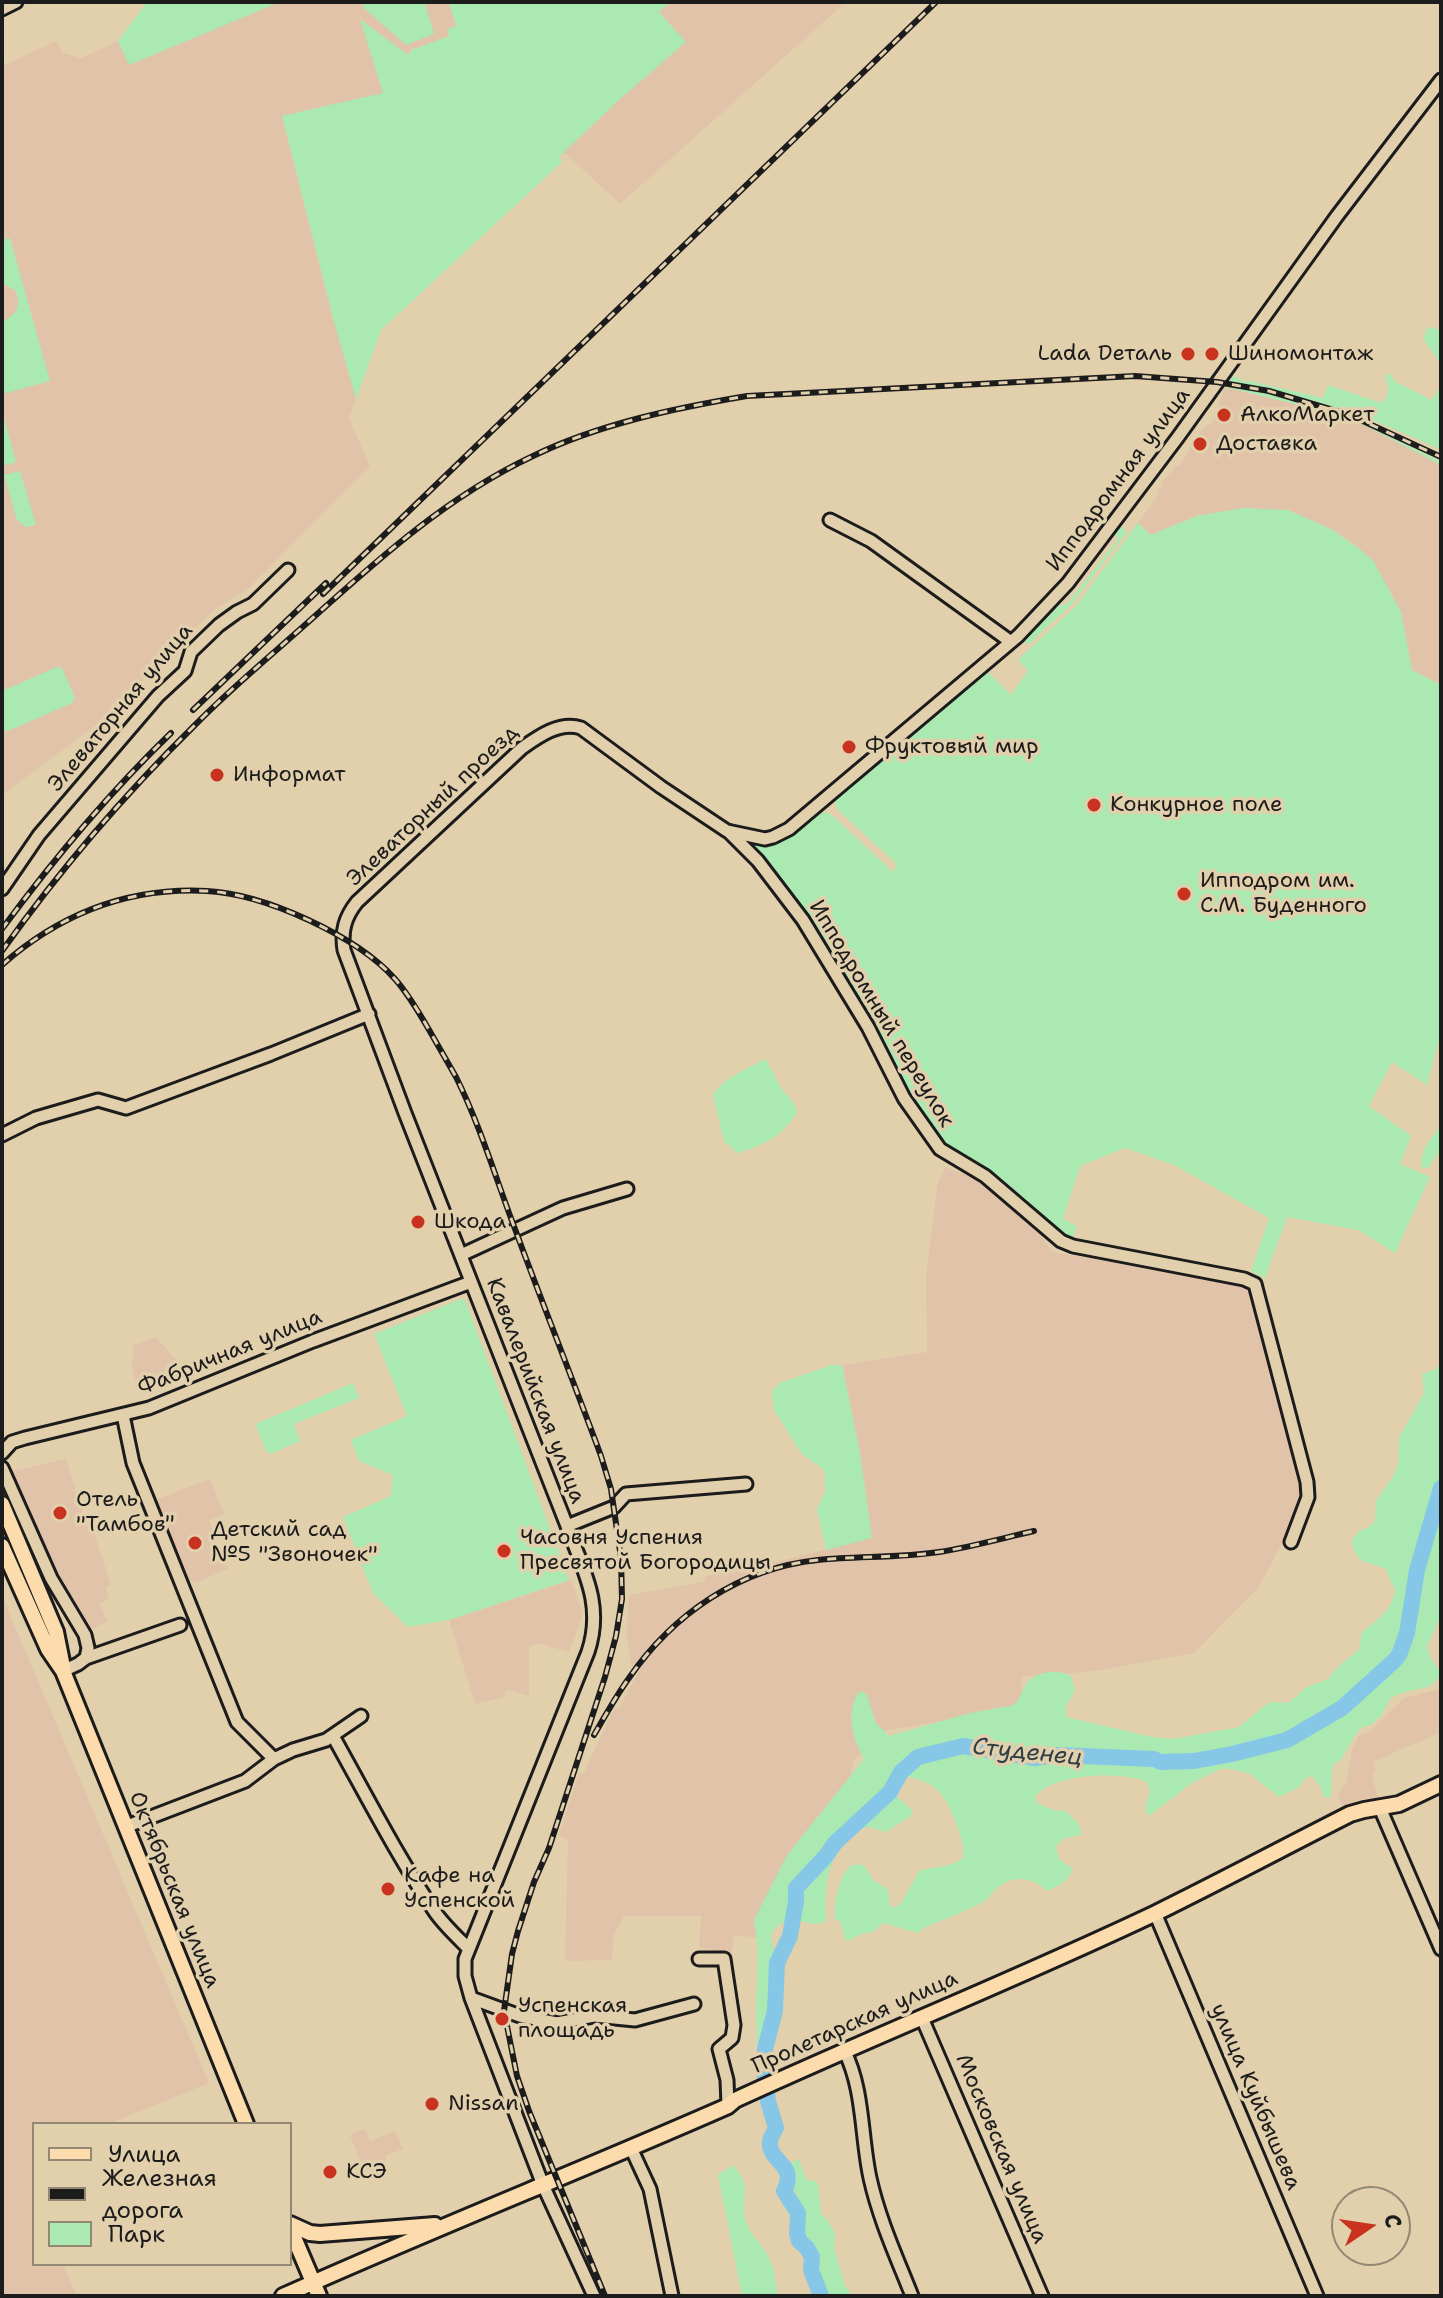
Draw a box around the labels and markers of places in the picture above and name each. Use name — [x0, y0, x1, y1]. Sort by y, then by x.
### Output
place label: Lada Dеталь — [1038, 341, 1172, 367]
place label: Шиномонтаж — [1228, 341, 1373, 367]
marker: Lada Dеталь — [1179, 345, 1197, 363]
marker: Шиномонтаж — [1203, 345, 1221, 363]
place label: АлкоМаркет — [1240, 402, 1374, 428]
marker: АлкоМаркет — [1215, 406, 1233, 424]
place label: Доставка — [1216, 431, 1317, 457]
marker: Доставка — [1191, 435, 1209, 453]
place label: Фруктовый мир — [865, 734, 1039, 760]
marker: Фруктовый мир — [840, 738, 858, 756]
place label: Информат — [233, 762, 346, 788]
marker: Информат — [208, 766, 226, 784]
place label: Конкурное поле — [1110, 792, 1282, 818]
marker: Конкурное поле — [1085, 796, 1103, 814]
place label: Ипподром им. С.М. Буденного — [1200, 868, 1367, 920]
marker: Ипподром им. С.М. Буденного — [1175, 885, 1193, 903]
place label: Шкода — [434, 1209, 506, 1235]
marker: Шкода — [409, 1213, 427, 1231]
place label: Отель "Тамбов" — [76, 1487, 175, 1538]
marker: Отель "Тамбов" — [51, 1504, 69, 1522]
place label: Детский сад №5 "Звоночек" — [211, 1517, 378, 1568]
place label: Часовня Успения Пресвятой Богородицы — [520, 1525, 771, 1576]
marker: Детский сад №5 "Звоночек" — [186, 1534, 204, 1552]
marker: Часовня Успения Пресвятой Богородицы — [495, 1542, 513, 1560]
place label: Кафе на Успенской — [404, 1863, 515, 1914]
marker: Кафе на Успенской — [379, 1880, 397, 1898]
place label: Успенская площадь — [518, 1993, 627, 2044]
marker: Успенская площадь — [493, 2010, 511, 2028]
place label: Nissan — [448, 2091, 519, 2117]
marker: Nissan — [423, 2095, 441, 2113]
place label: КСЭ — [346, 2159, 387, 2185]
marker: КСЭ — [321, 2163, 339, 2181]

